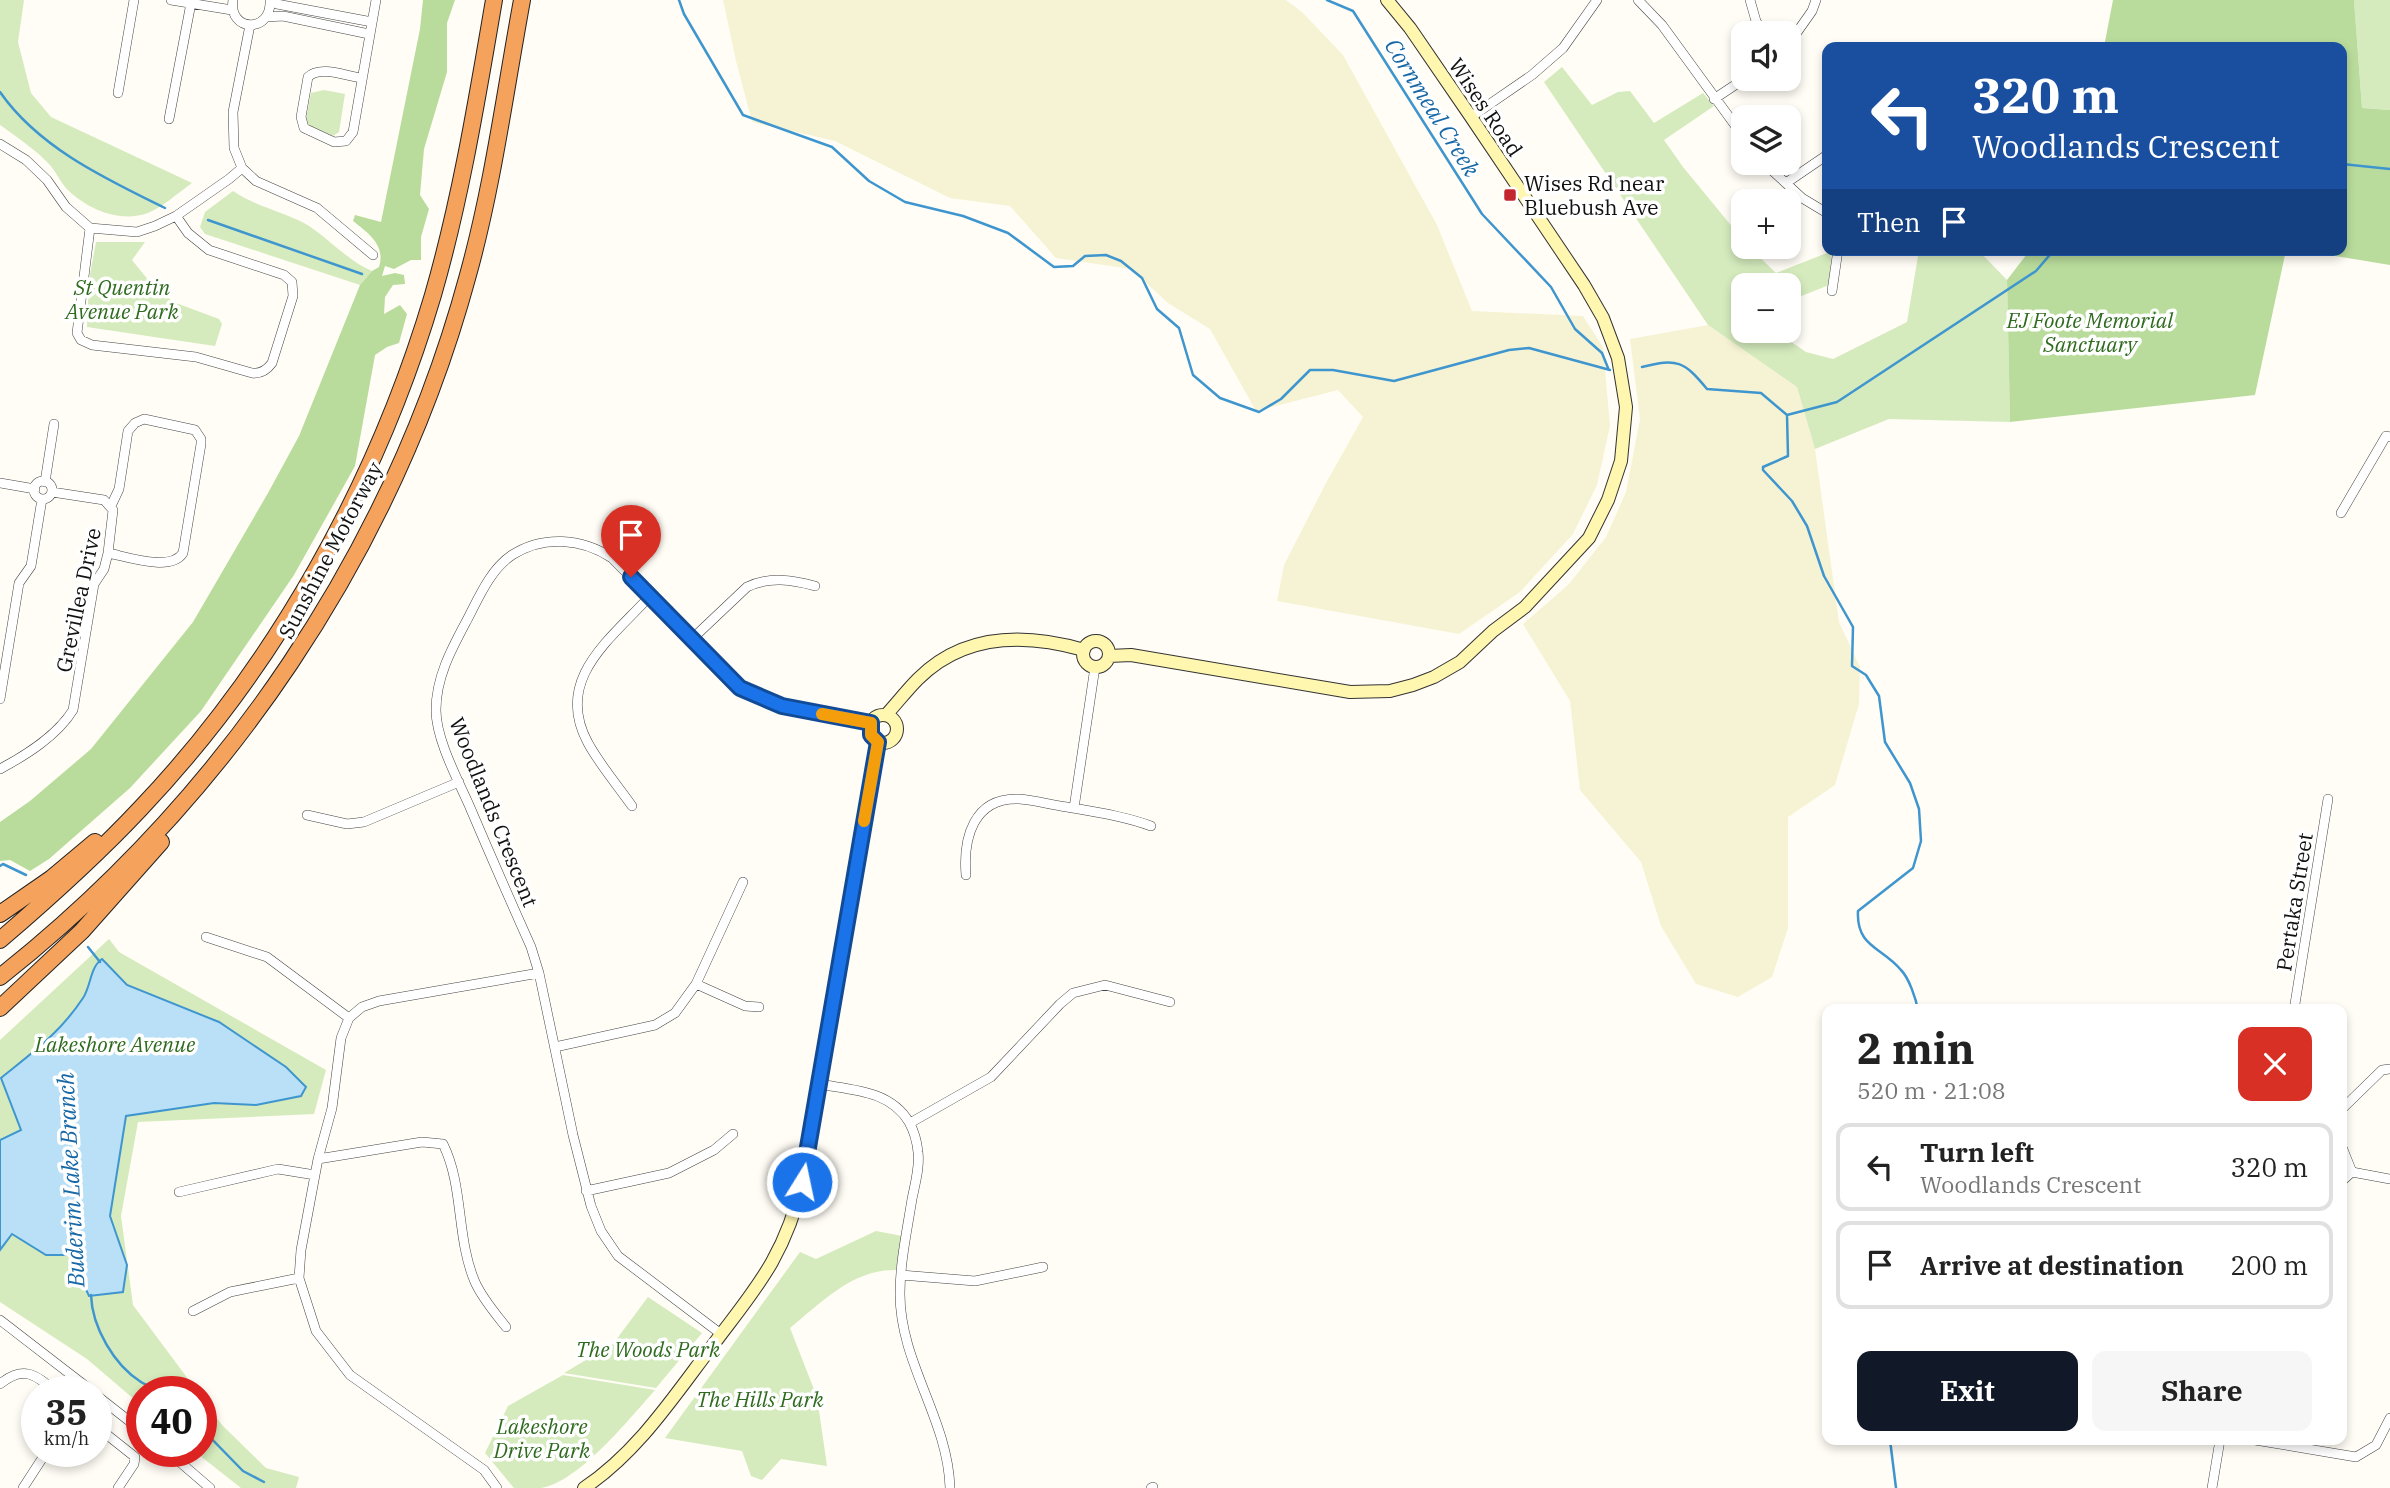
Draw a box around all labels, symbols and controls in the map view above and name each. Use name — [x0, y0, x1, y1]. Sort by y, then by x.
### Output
map controls — [1731, 21, 1801, 343]
button: sound — [1731, 21, 1801, 91]
water label: Cornmeal Creek — [1379, 32, 1488, 182]
street label: Wises Road — [1443, 52, 1529, 162]
text: 320 m — [1972, 63, 2119, 126]
icon: left — [1857, 70, 1948, 161]
button: layers — [1731, 105, 1801, 175]
text: Woodlands Crescent — [1972, 125, 2280, 167]
place label: Wises Rd near Bluebush Ave — [1524, 169, 1665, 221]
marker: Wises Rd near Bluebush Ave — [1502, 187, 1518, 203]
button: + — [1731, 189, 1801, 259]
icon: arrive — [1935, 203, 1973, 241]
text: Then — [1857, 205, 1921, 239]
park label: St Quentin Avenue Park — [63, 273, 179, 325]
button: − — [1731, 273, 1801, 343]
park label: EJ Foote Memorial Sanctuary — [2006, 306, 2174, 358]
street label: Sunshine Motorway — [272, 456, 389, 643]
pin — [601, 505, 661, 577]
icon: arrive — [612, 516, 650, 554]
street label: Grevillea Drive — [49, 525, 107, 675]
street label: Woodlands Crescent — [443, 713, 545, 911]
street label: Pertaka Street — [2269, 831, 2319, 973]
text: 2 min — [1857, 1021, 1975, 1076]
button: close — [2238, 1027, 2312, 1101]
park label: Lakeshore Avenue — [34, 1030, 196, 1058]
water label: Buderim Lake Branch — [49, 1072, 91, 1289]
text: 520 m · 21:08 — [1857, 1075, 2006, 1105]
text: Turn left — [1920, 1135, 2034, 1169]
position arrow — [765, 1145, 839, 1219]
icon: left — [1861, 1148, 1899, 1186]
text: 320 m — [2230, 1150, 2308, 1184]
text: Woodlands Crescent — [1920, 1169, 2141, 1199]
icon: arrive — [1861, 1246, 1899, 1284]
text: Arrive at destination — [1920, 1248, 2184, 1282]
text: 200 m — [2230, 1248, 2308, 1282]
park label: The Woods Park — [576, 1335, 721, 1363]
button: Exit — [1857, 1351, 2078, 1431]
button: Share — [2092, 1351, 2312, 1431]
speed limit sign: 40 — [126, 1376, 217, 1467]
park label: The Hills Park — [696, 1385, 825, 1413]
text: 35 — [45, 1389, 88, 1435]
park label: Lakeshore Drive Park — [493, 1412, 591, 1464]
text: km/h — [44, 1427, 89, 1450]

